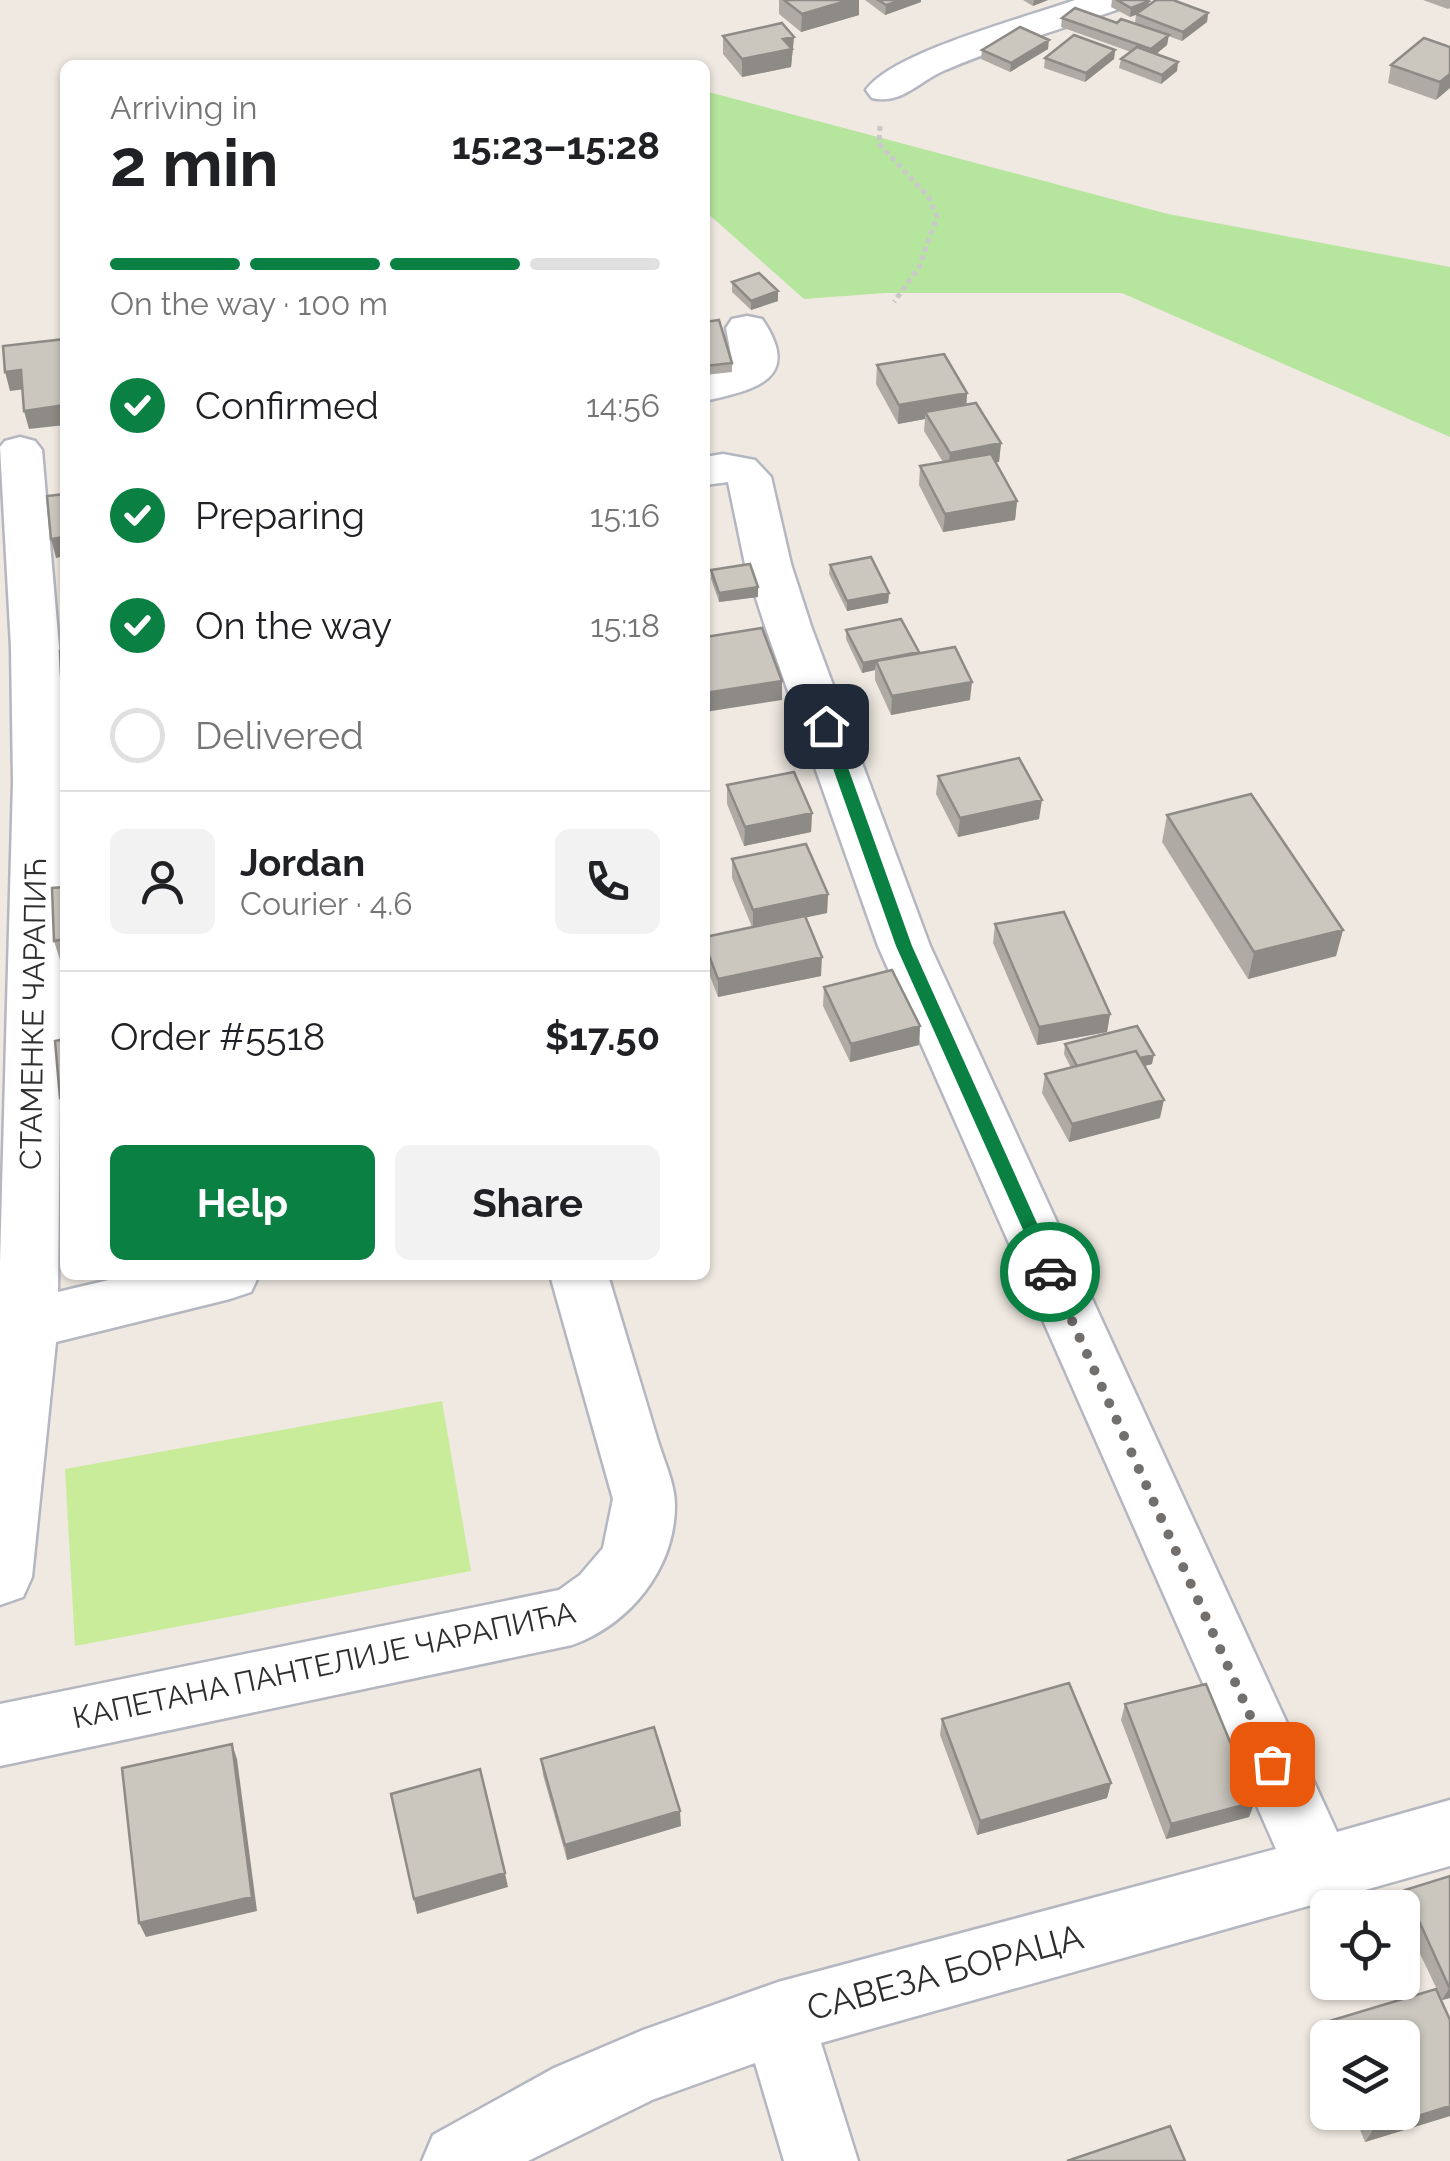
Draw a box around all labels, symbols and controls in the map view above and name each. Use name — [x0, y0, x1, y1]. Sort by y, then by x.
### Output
text: Arriving in — [110, 89, 257, 126]
text: 15:23–15:28 — [452, 123, 660, 168]
text: 2 min — [110, 125, 279, 201]
text: On the way · 100 m — [110, 285, 388, 322]
icon: check — [110, 378, 165, 433]
text: Confirmed — [195, 383, 379, 428]
text: 14:56 — [586, 387, 660, 424]
icon: check — [110, 488, 165, 543]
text: Preparing — [195, 493, 365, 538]
text: 15:16 — [590, 497, 660, 534]
icon: check — [110, 598, 165, 653]
text: On the way — [195, 603, 392, 648]
text: 15:18 — [590, 607, 660, 644]
pin — [784, 684, 869, 769]
icon: home — [799, 699, 854, 754]
text: Delivered — [195, 713, 364, 758]
button: person — [110, 829, 215, 934]
button: phone — [555, 829, 660, 934]
text: Jordan — [240, 840, 365, 885]
street label: СТАМЕНКЕ ЧАРАПИЋ — [13, 858, 53, 1170]
text: Courier · 4.6 — [240, 885, 413, 922]
text: Order #5518 — [110, 1014, 325, 1059]
text: $17.50 — [545, 1014, 660, 1059]
button: Help — [110, 1145, 375, 1260]
button: Share — [395, 1145, 660, 1260]
courier — [1000, 1222, 1100, 1322]
icon: car — [1023, 1245, 1078, 1300]
street label: КАПЕТАНА ПАНТЕЛИЈЕ ЧАРАПИЋА — [69, 1595, 579, 1735]
pin — [1230, 1722, 1315, 1807]
icon: bag — [1245, 1737, 1300, 1792]
map controls — [1310, 1890, 1420, 2130]
button: locate — [1310, 1890, 1420, 2000]
street label: САВЕЗА БОРАЦА — [802, 1915, 1088, 2029]
button: layers — [1310, 2020, 1420, 2130]

